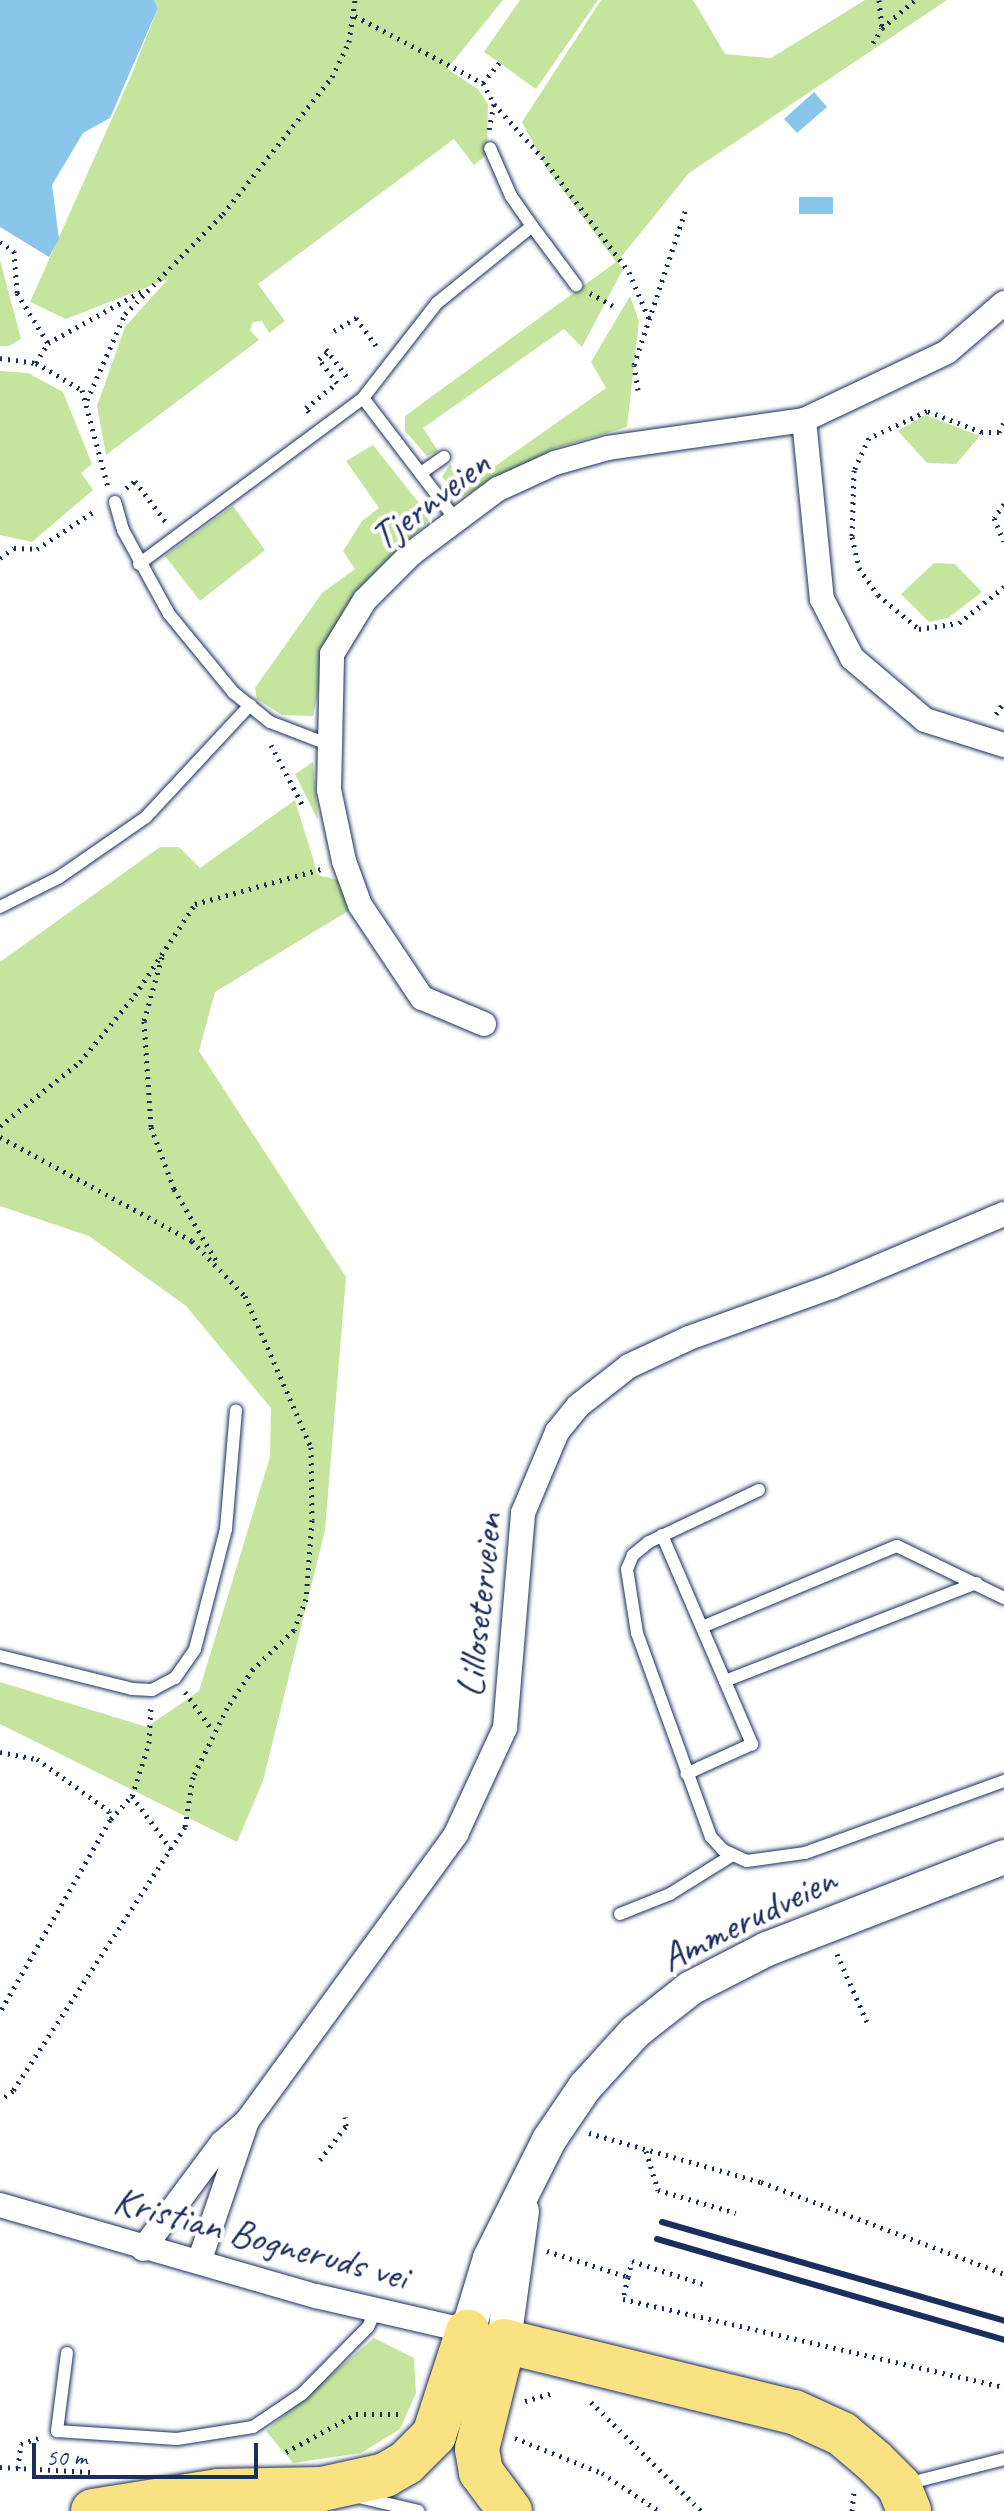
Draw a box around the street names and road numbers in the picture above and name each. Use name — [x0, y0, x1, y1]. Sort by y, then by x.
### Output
street label: Tjernveien — [361, 439, 499, 561]
street label: Lilloseterveien — [445, 1511, 513, 1699]
street label: Ammerudveien — [652, 1855, 844, 1981]
street label: Kristian Bogneruds vei — [109, 2176, 413, 2300]

